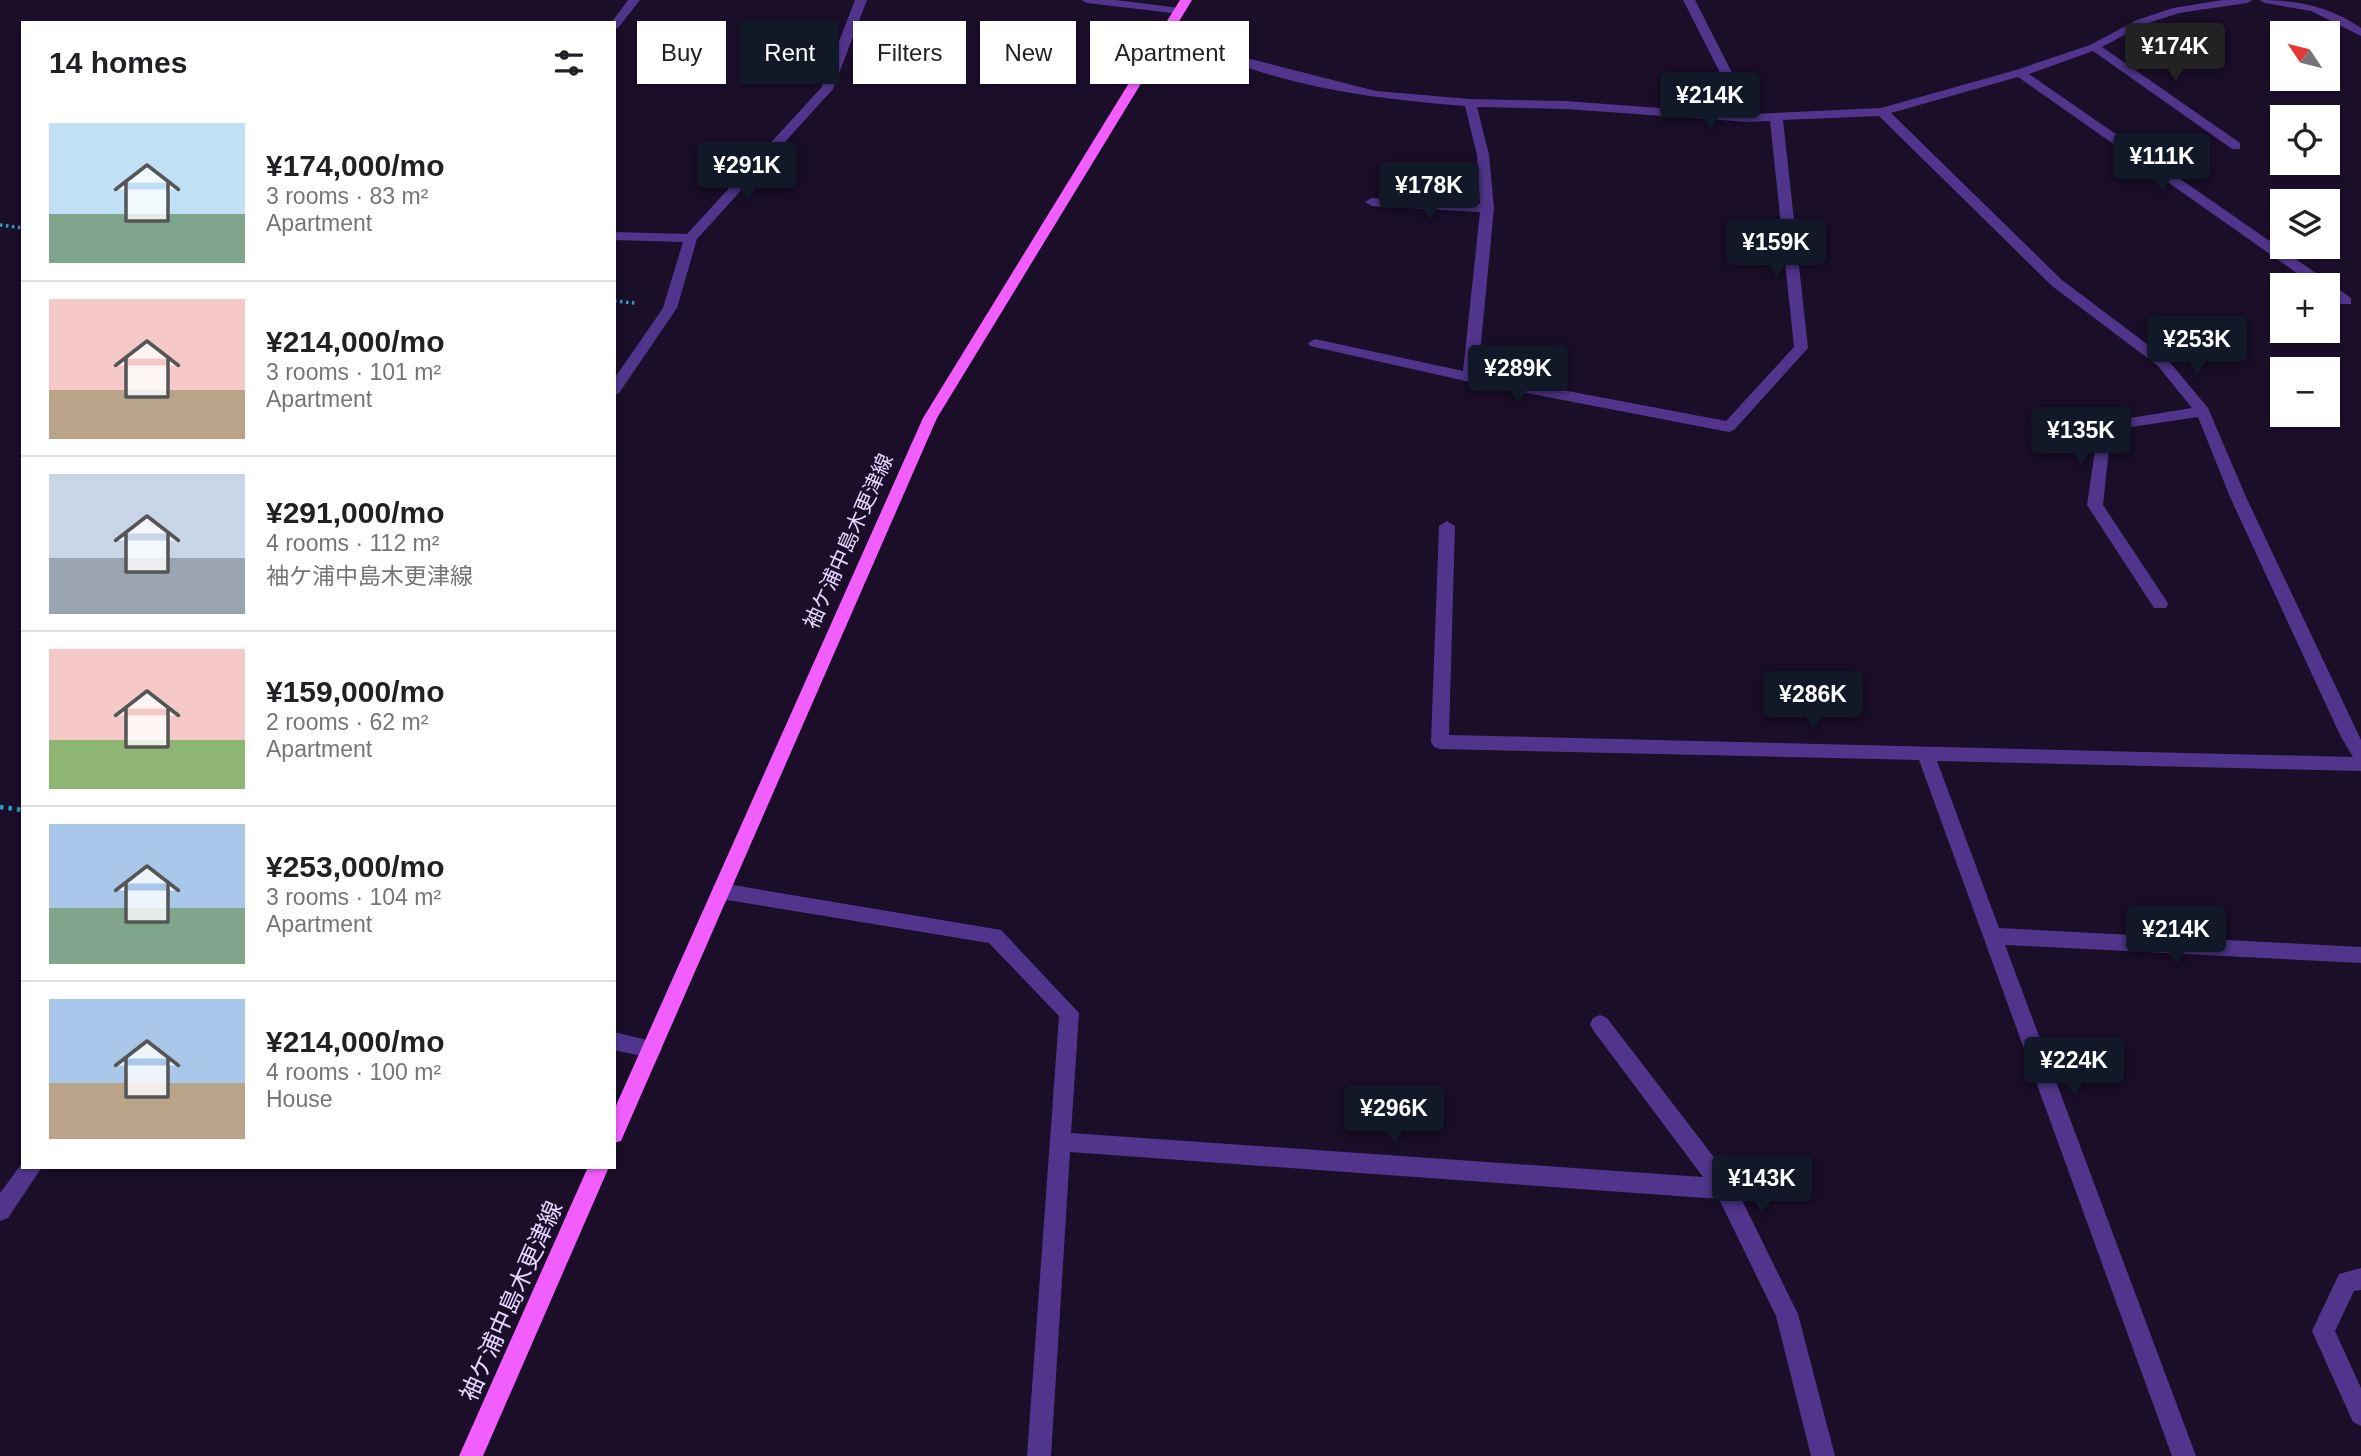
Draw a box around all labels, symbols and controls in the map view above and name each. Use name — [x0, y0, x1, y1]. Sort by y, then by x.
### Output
chip: Buy — [637, 21, 726, 84]
chip: Rent — [740, 21, 839, 84]
chip: Filters — [853, 21, 966, 84]
chip: New — [980, 21, 1076, 84]
chip: Apartment — [1090, 21, 1249, 84]
north arrow — [2270, 21, 2340, 91]
map controls — [2270, 21, 2340, 427]
pin: ¥174K — [2126, 24, 2224, 83]
text: ¥174K — [2141, 33, 2209, 59]
icon: filters — [550, 44, 588, 82]
text: 14 homes — [49, 46, 187, 79]
pin: ¥214K — [1661, 72, 1759, 132]
text: ¥214K — [1676, 82, 1744, 108]
button: locate — [2270, 105, 2340, 175]
pin: ¥111K — [2113, 134, 2211, 193]
pin: ¥291K — [698, 142, 796, 202]
text: ¥111K — [2129, 143, 2195, 169]
text: ¥174,000/mo — [266, 149, 444, 182]
icon: home — [105, 151, 189, 235]
text: ¥291K — [713, 152, 781, 178]
pin: ¥178K — [1380, 162, 1478, 222]
text: ¥178K — [1395, 172, 1463, 198]
text: 3 rooms · 83 m² — [266, 183, 428, 209]
button: layers — [2270, 189, 2340, 259]
text: Apartment — [266, 210, 372, 236]
pin: ¥159K — [1727, 219, 1825, 279]
text: ¥159K — [1742, 229, 1810, 255]
button: + — [2270, 273, 2340, 343]
pin: ¥253K — [2148, 316, 2246, 376]
text: ¥214,000/mo — [266, 325, 444, 358]
text: ¥253K — [2163, 326, 2231, 352]
icon: home — [105, 327, 189, 411]
pin: ¥289K — [1469, 346, 1567, 405]
text: ¥289K — [1484, 355, 1552, 381]
button: − — [2270, 357, 2340, 427]
text: 3 rooms · 101 m² — [266, 359, 441, 385]
text: Apartment — [266, 386, 372, 412]
pin: ¥135K — [2032, 407, 2130, 467]
text: ¥135K — [2047, 417, 2115, 443]
street label: 袖ケ浦中島木更津線 — [799, 450, 897, 632]
text: ¥291,000/mo — [266, 496, 444, 529]
icon: home — [105, 502, 189, 586]
text: 4 rooms · 112 m² — [266, 530, 439, 556]
text: 袖ケ浦中島木更津線 — [266, 563, 473, 589]
pin: ¥286K — [1764, 672, 1862, 731]
text: ¥159,000/mo — [266, 675, 444, 708]
icon: home — [105, 677, 189, 761]
text: ¥286K — [1779, 681, 1847, 707]
text: 2 rooms · 62 m² — [266, 709, 428, 735]
text: Apartment — [266, 736, 372, 762]
text: ¥253,000/mo — [266, 850, 444, 883]
icon: home — [105, 852, 189, 936]
text: 3 rooms · 104 m² — [266, 884, 441, 910]
pin: ¥214K — [2127, 906, 2225, 966]
text: Apartment — [266, 911, 372, 937]
text: ¥214K — [2142, 916, 2210, 942]
text: ¥214,000/mo — [266, 1025, 444, 1058]
icon: home — [105, 1027, 189, 1111]
pin: ¥224K — [2025, 1038, 2123, 1097]
text: ¥224K — [2040, 1047, 2108, 1073]
text: 4 rooms · 100 m² — [266, 1059, 441, 1085]
text: House — [266, 1086, 332, 1112]
pin: ¥296K — [1345, 1086, 1443, 1145]
text: ¥296K — [1360, 1095, 1428, 1121]
pin: ¥143K — [1713, 1156, 1811, 1215]
text: ¥143K — [1728, 1165, 1796, 1191]
street label: 袖ケ浦中島木更津線 — [455, 1197, 567, 1405]

